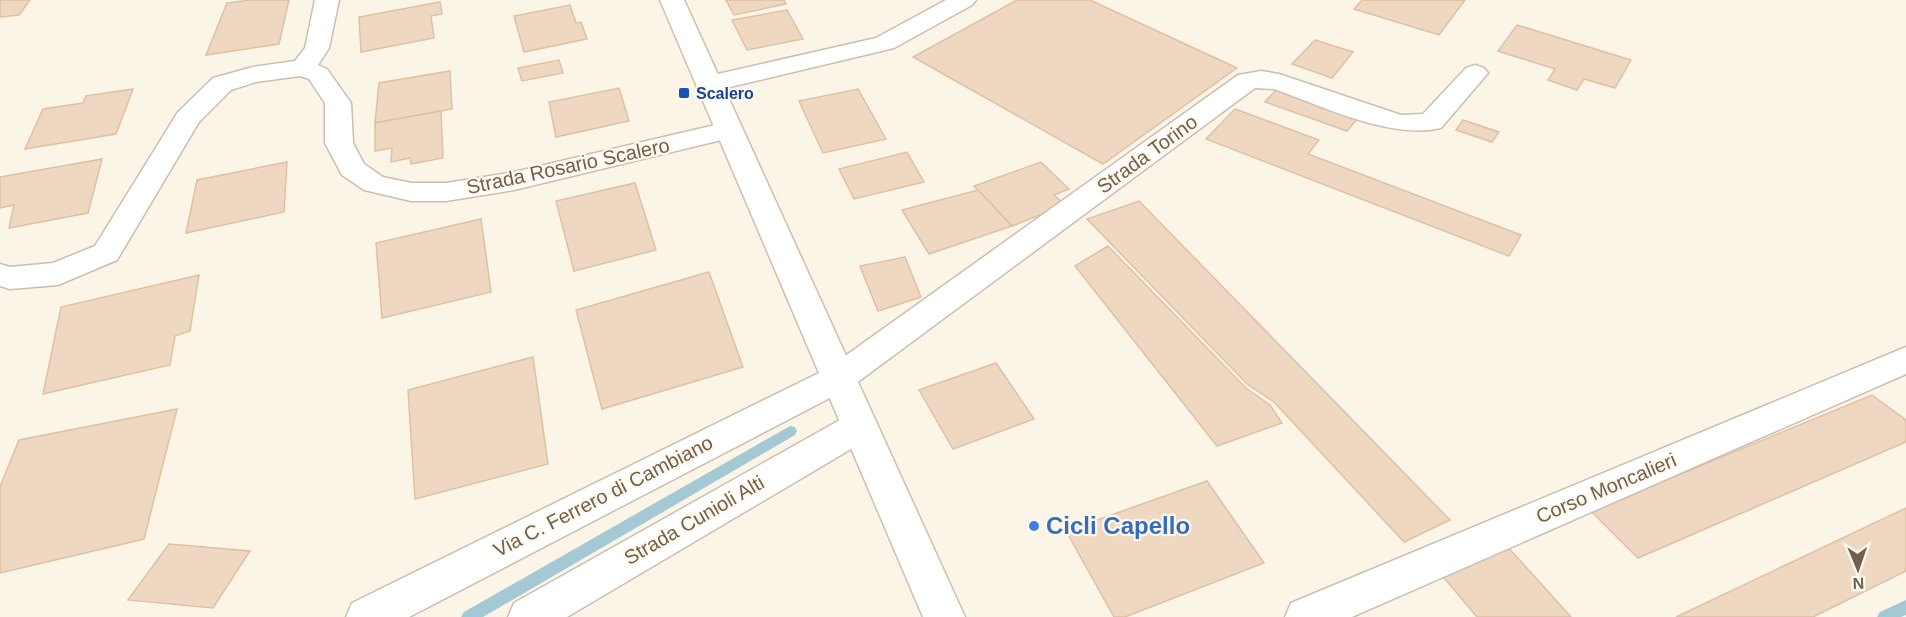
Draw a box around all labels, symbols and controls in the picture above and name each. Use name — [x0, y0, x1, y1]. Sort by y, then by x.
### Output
place label: Scalero — [696, 85, 754, 102]
marker: Scalero — [677, 86, 691, 100]
street label: Strada Torino — [1093, 110, 1201, 198]
street label: Strada Rosario Scalero — [465, 134, 671, 198]
street label: Via C. Ferrero di Cambiano — [490, 431, 716, 561]
street label: Corso Moncalieri — [1533, 449, 1679, 527]
street label: Strada Cunioli Alti — [620, 471, 768, 569]
place label: Cicli Capello — [1046, 512, 1190, 539]
marker: Cicli Capello — [1027, 519, 1041, 533]
north arrow — [1828, 539, 1888, 599]
text: N — [1852, 575, 1865, 592]

